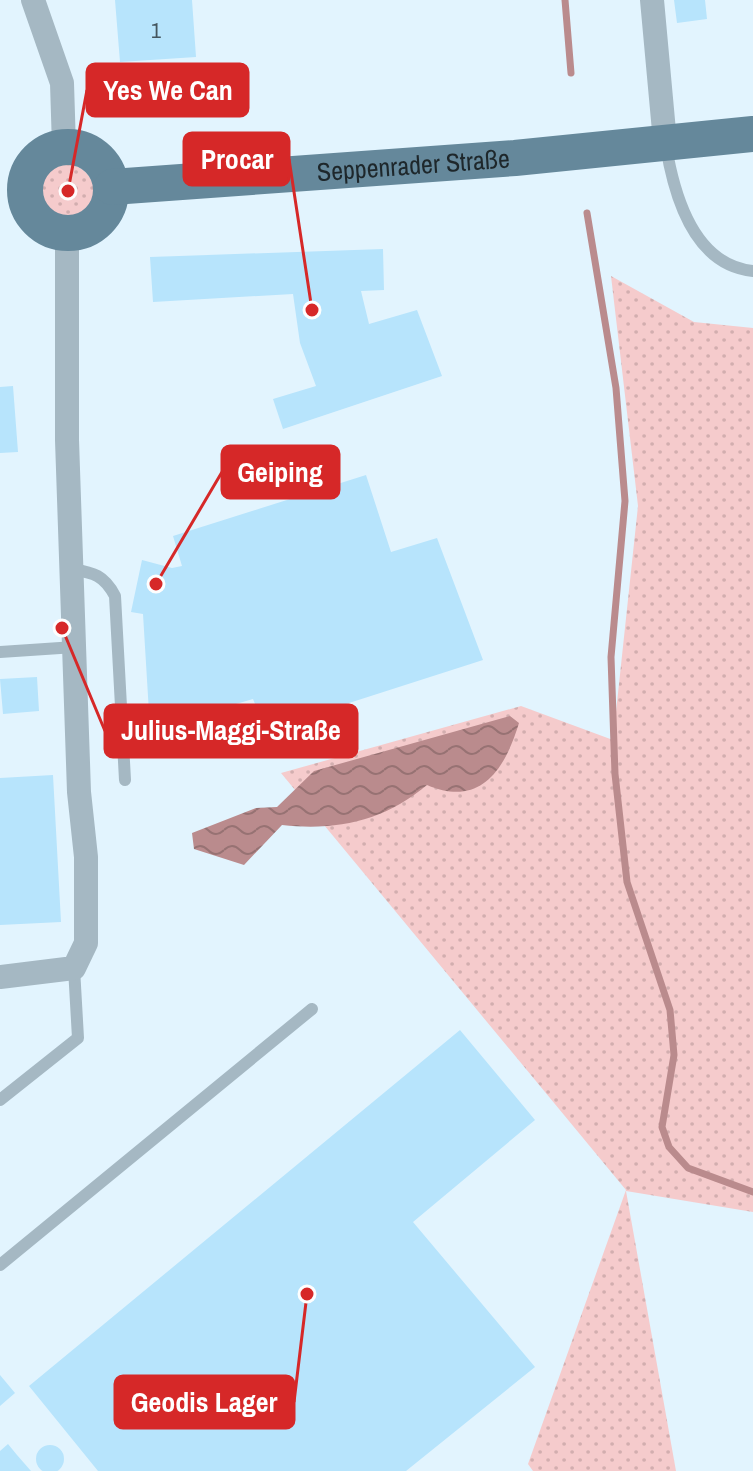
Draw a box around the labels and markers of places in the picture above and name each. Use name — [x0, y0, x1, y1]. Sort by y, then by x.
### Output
callout: Yes We Can — [87, 64, 248, 116]
callout: Procar — [184, 133, 289, 185]
callout: Geiping — [222, 446, 339, 498]
callout: Julius-Maggi-Straße — [105, 705, 357, 757]
callout: Geodis Lager — [115, 1376, 294, 1428]

